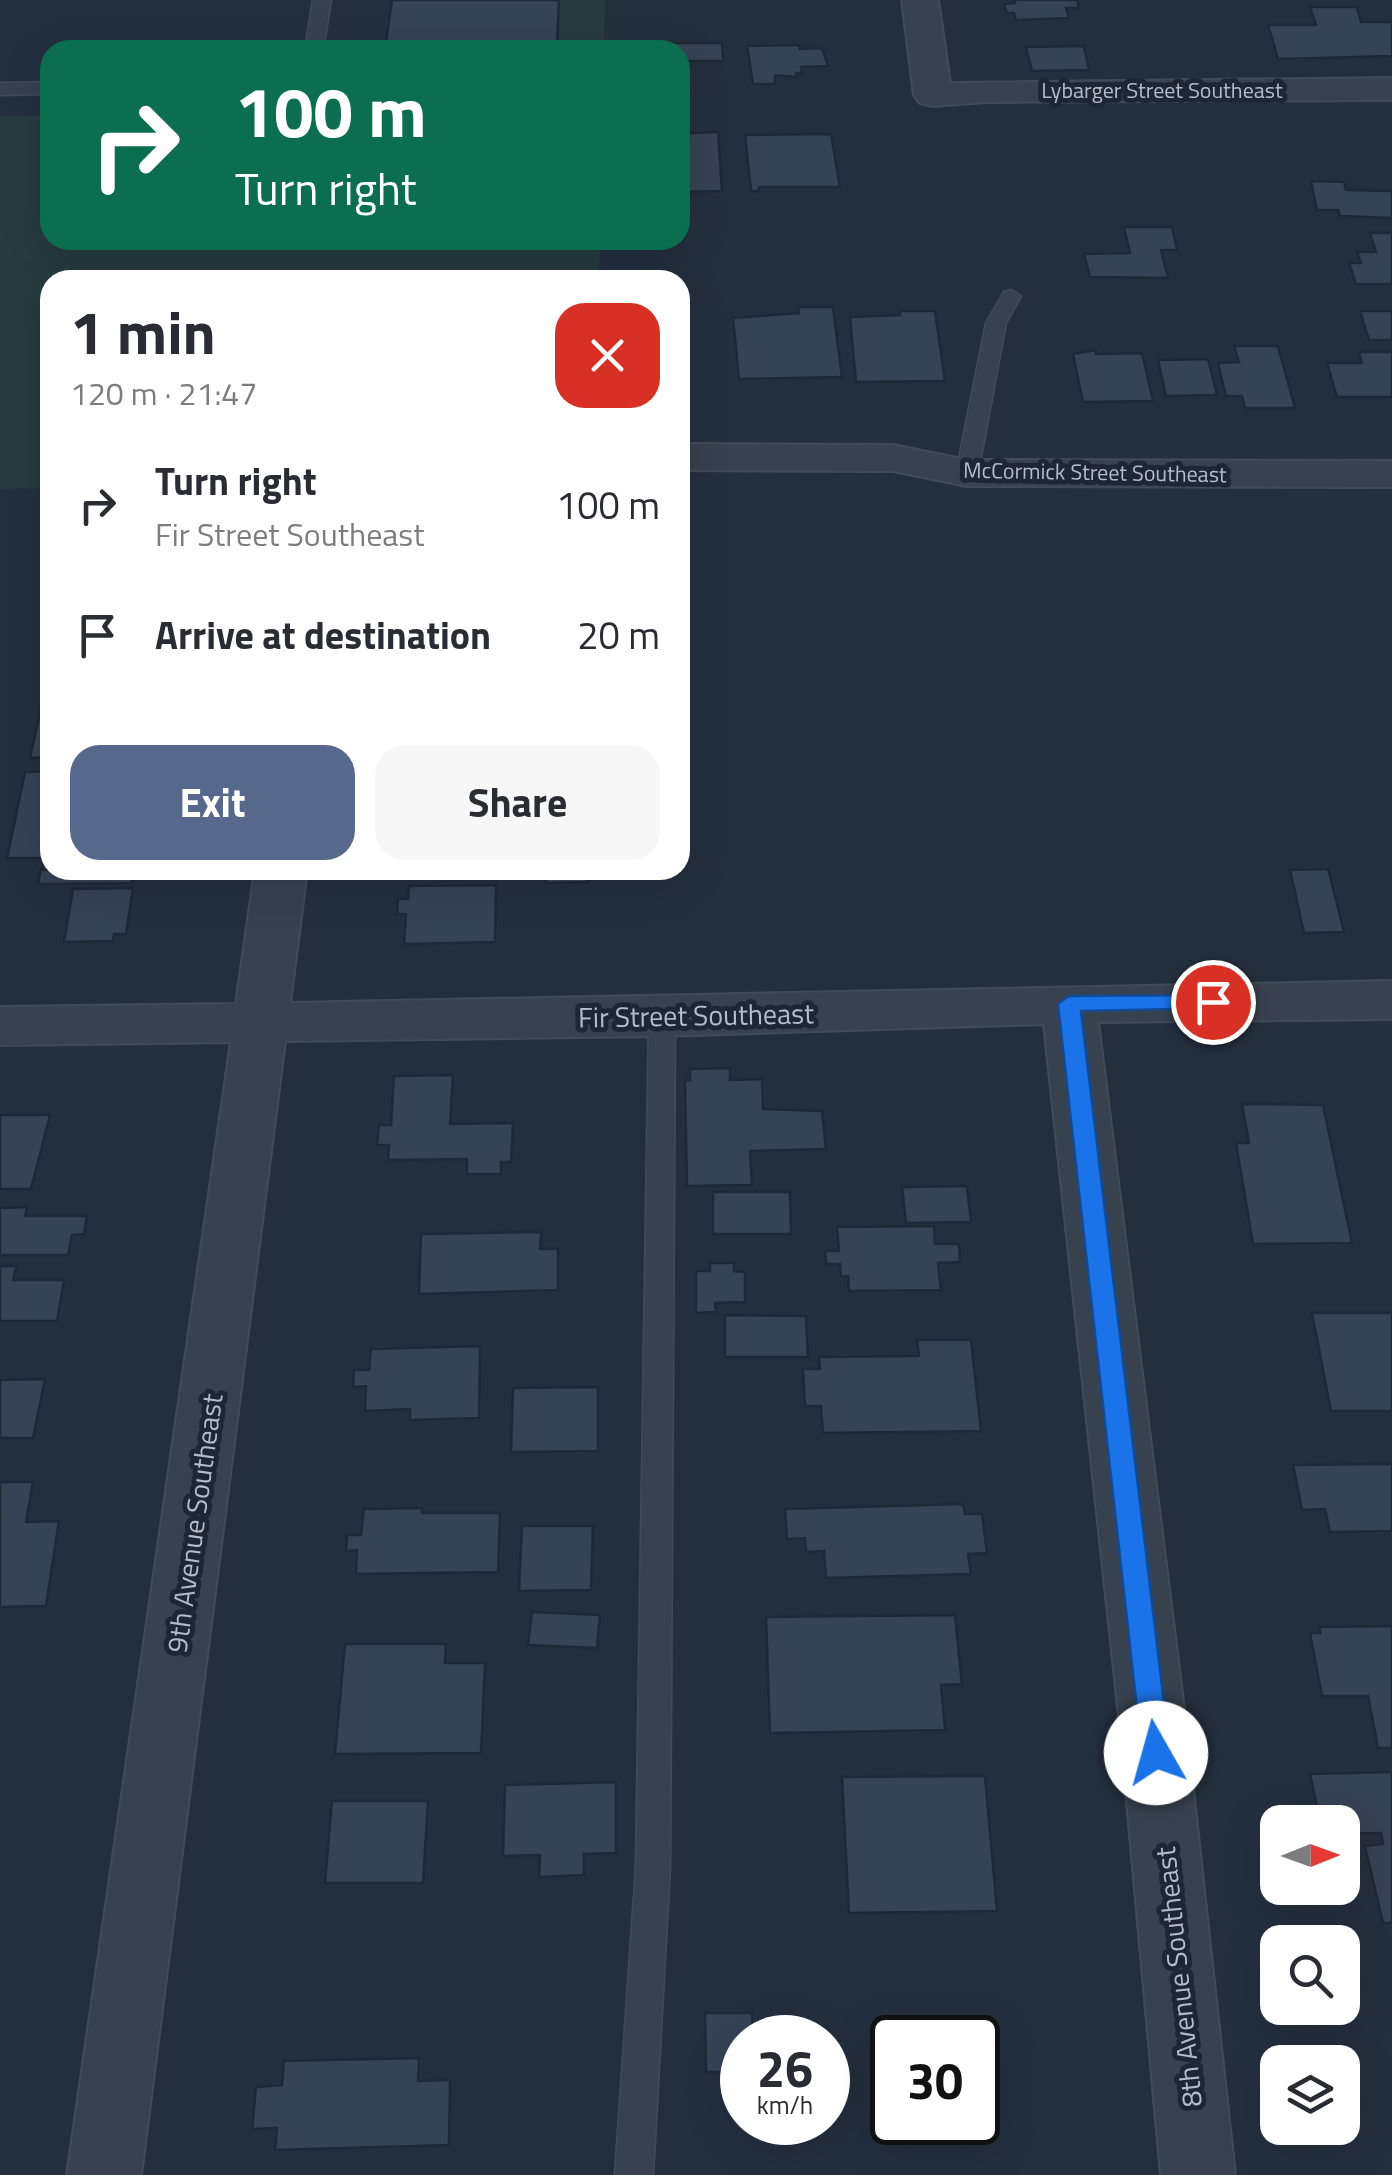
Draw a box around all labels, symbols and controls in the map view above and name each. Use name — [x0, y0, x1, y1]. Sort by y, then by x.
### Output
text: 100 m — [235, 58, 427, 164]
street label: Lybarger Street Southeast — [1041, 73, 1283, 107]
icon: right — [70, 80, 200, 210]
text: Turn right — [235, 154, 417, 222]
text: 1 min — [70, 286, 216, 377]
button: close — [555, 303, 660, 408]
text: 120 m · 21:47 — [70, 369, 257, 417]
text: Turn right — [155, 452, 317, 510]
street label: McCormick Street Southeast — [963, 453, 1227, 491]
text: 100 m — [556, 476, 660, 534]
icon: right — [70, 478, 125, 533]
text: Fir Street Southeast — [155, 510, 424, 558]
text: Arrive at destination — [155, 606, 491, 664]
text: 20 m — [577, 606, 660, 664]
icon: arrive — [70, 608, 125, 663]
button: Exit — [70, 745, 355, 860]
button: Share — [375, 745, 660, 860]
pin — [1171, 960, 1256, 1045]
icon: arrive — [1186, 975, 1241, 1030]
street label: Fir Street Southeast — [578, 991, 814, 1039]
street label: 9th Avenue Southeast — [155, 1391, 233, 1655]
position arrow — [1104, 1701, 1208, 1805]
north arrow — [1260, 1805, 1360, 1905]
map controls — [1260, 1805, 1360, 2145]
street label: 8th Avenue Southeast — [1143, 1845, 1213, 2109]
button: search — [1260, 1925, 1360, 2025]
speed limit sign: 30 — [870, 2015, 1000, 2145]
text: 26 — [757, 2030, 813, 2106]
button: layers — [1260, 2045, 1360, 2145]
text: km/h — [757, 2086, 813, 2124]

